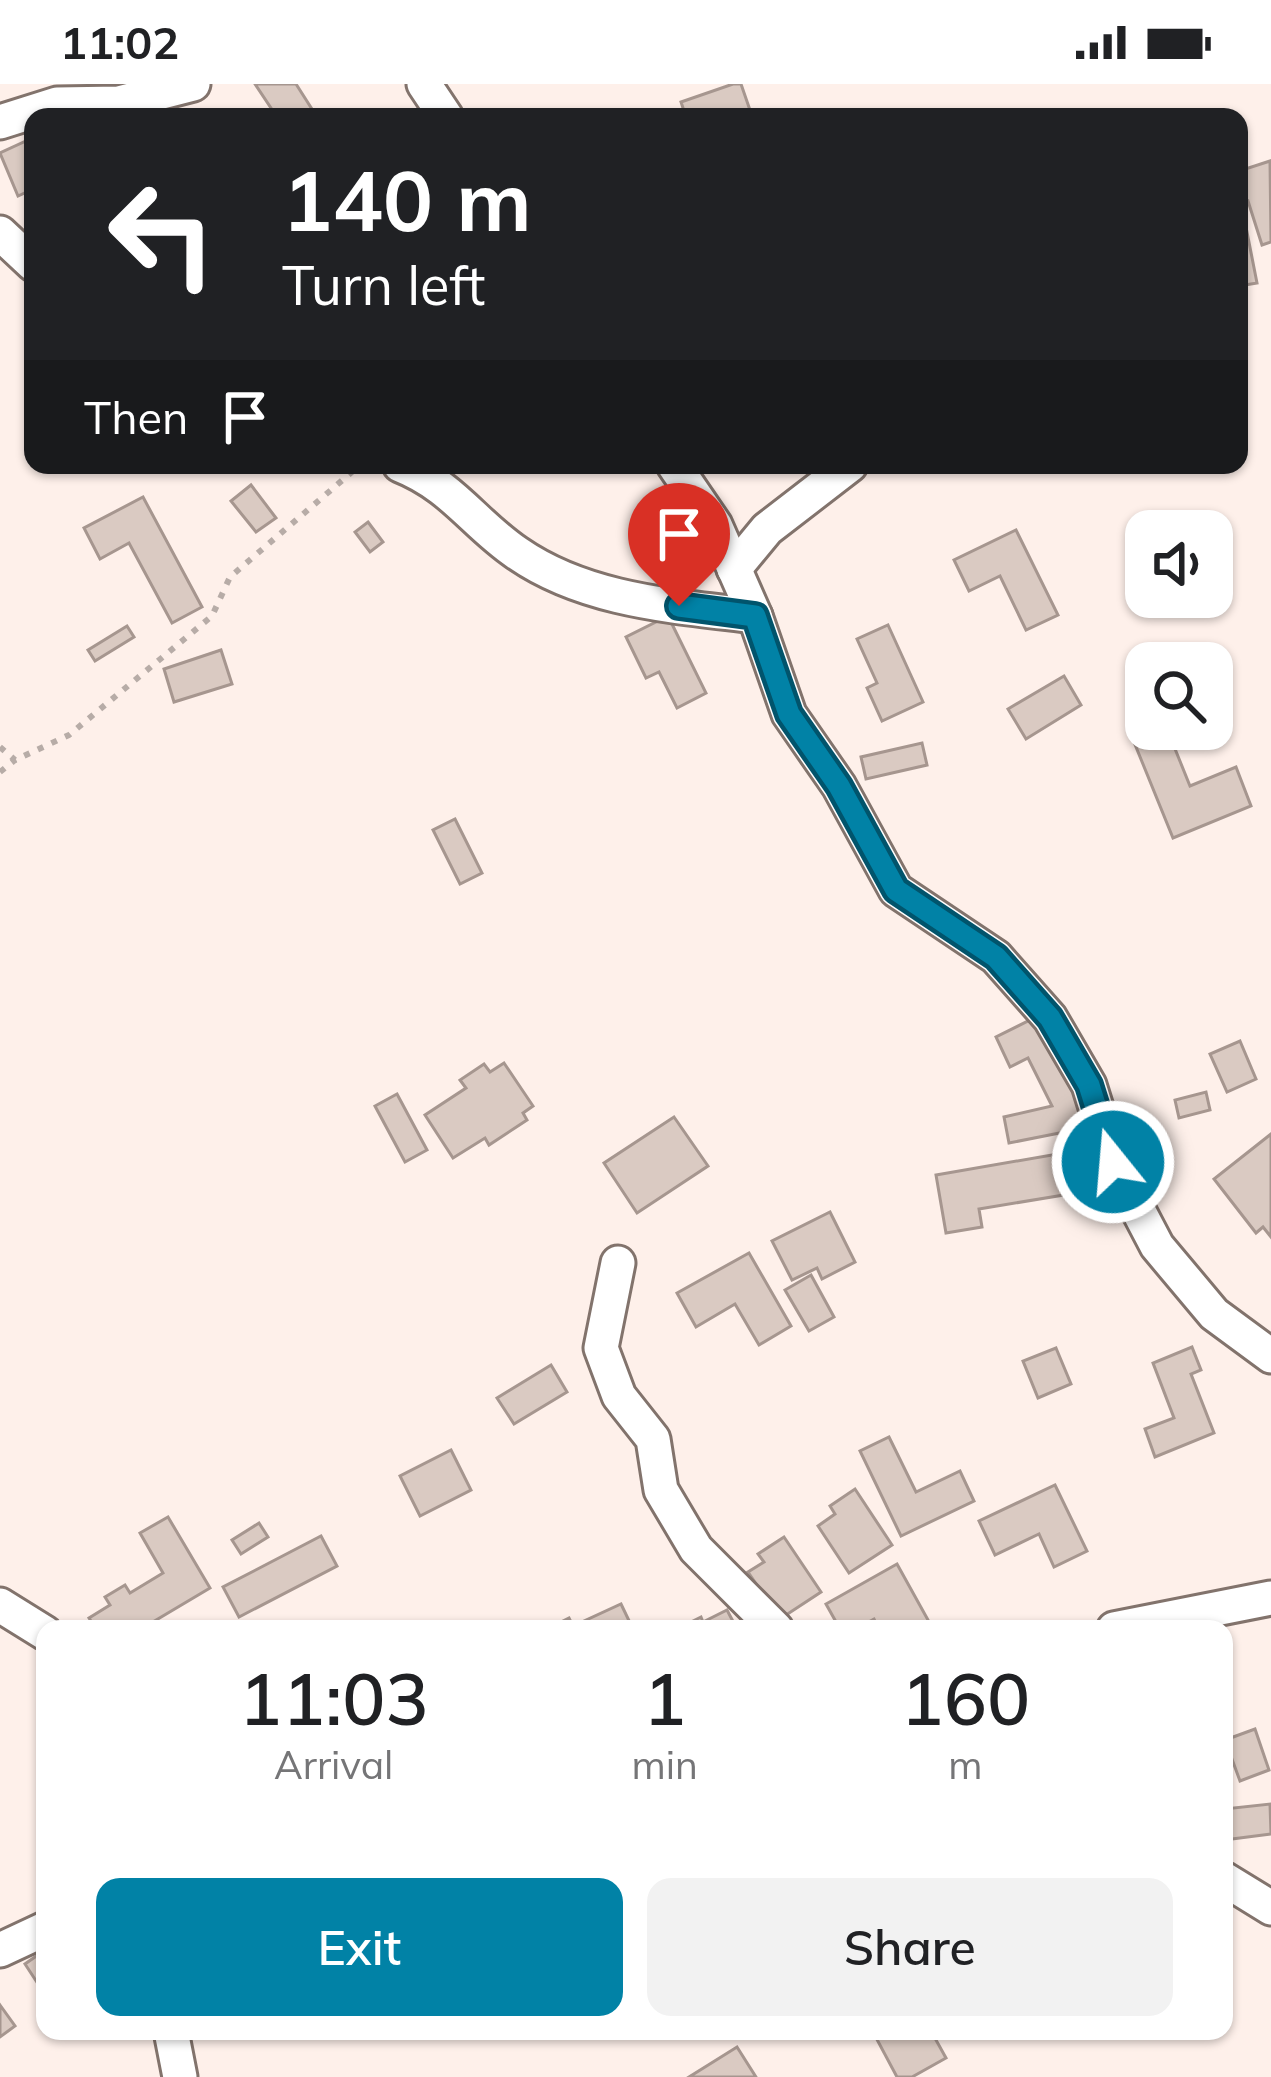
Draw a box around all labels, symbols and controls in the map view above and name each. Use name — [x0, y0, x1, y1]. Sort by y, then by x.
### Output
text: 11:02 — [60, 14, 179, 70]
text: 140 m — [282, 147, 532, 252]
icon: left — [84, 156, 240, 312]
text: Turn left — [282, 251, 485, 319]
icon: arrive — [212, 384, 278, 450]
text: Then — [84, 389, 188, 445]
pin — [628, 483, 730, 606]
icon: arrive — [646, 501, 712, 567]
map controls — [1125, 510, 1233, 750]
button: sound — [1125, 510, 1233, 618]
button: search — [1125, 642, 1233, 750]
position arrow — [1050, 1099, 1176, 1225]
text: 11:03 — [239, 1653, 429, 1743]
text: 1 — [643, 1653, 686, 1743]
text: 160 — [901, 1653, 1030, 1743]
text: Arrival — [274, 1740, 393, 1789]
text: min — [631, 1740, 698, 1789]
text: m — [948, 1740, 983, 1789]
button: Exit — [96, 1878, 623, 2016]
button: Share — [647, 1878, 1173, 2016]

